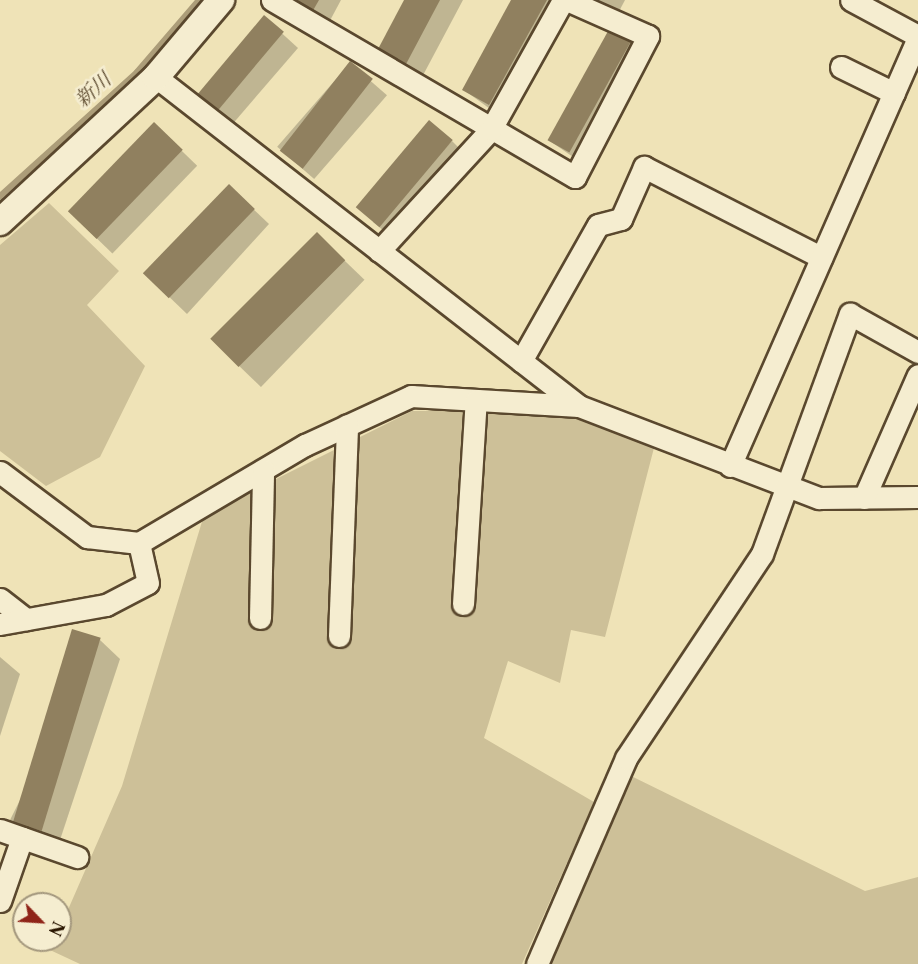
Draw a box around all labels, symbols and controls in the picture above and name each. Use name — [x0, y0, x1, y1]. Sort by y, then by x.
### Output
water label: 新川 — [70, 68, 116, 112]
north arrow — [12, 892, 72, 952]
text: N — [44, 918, 69, 939]

